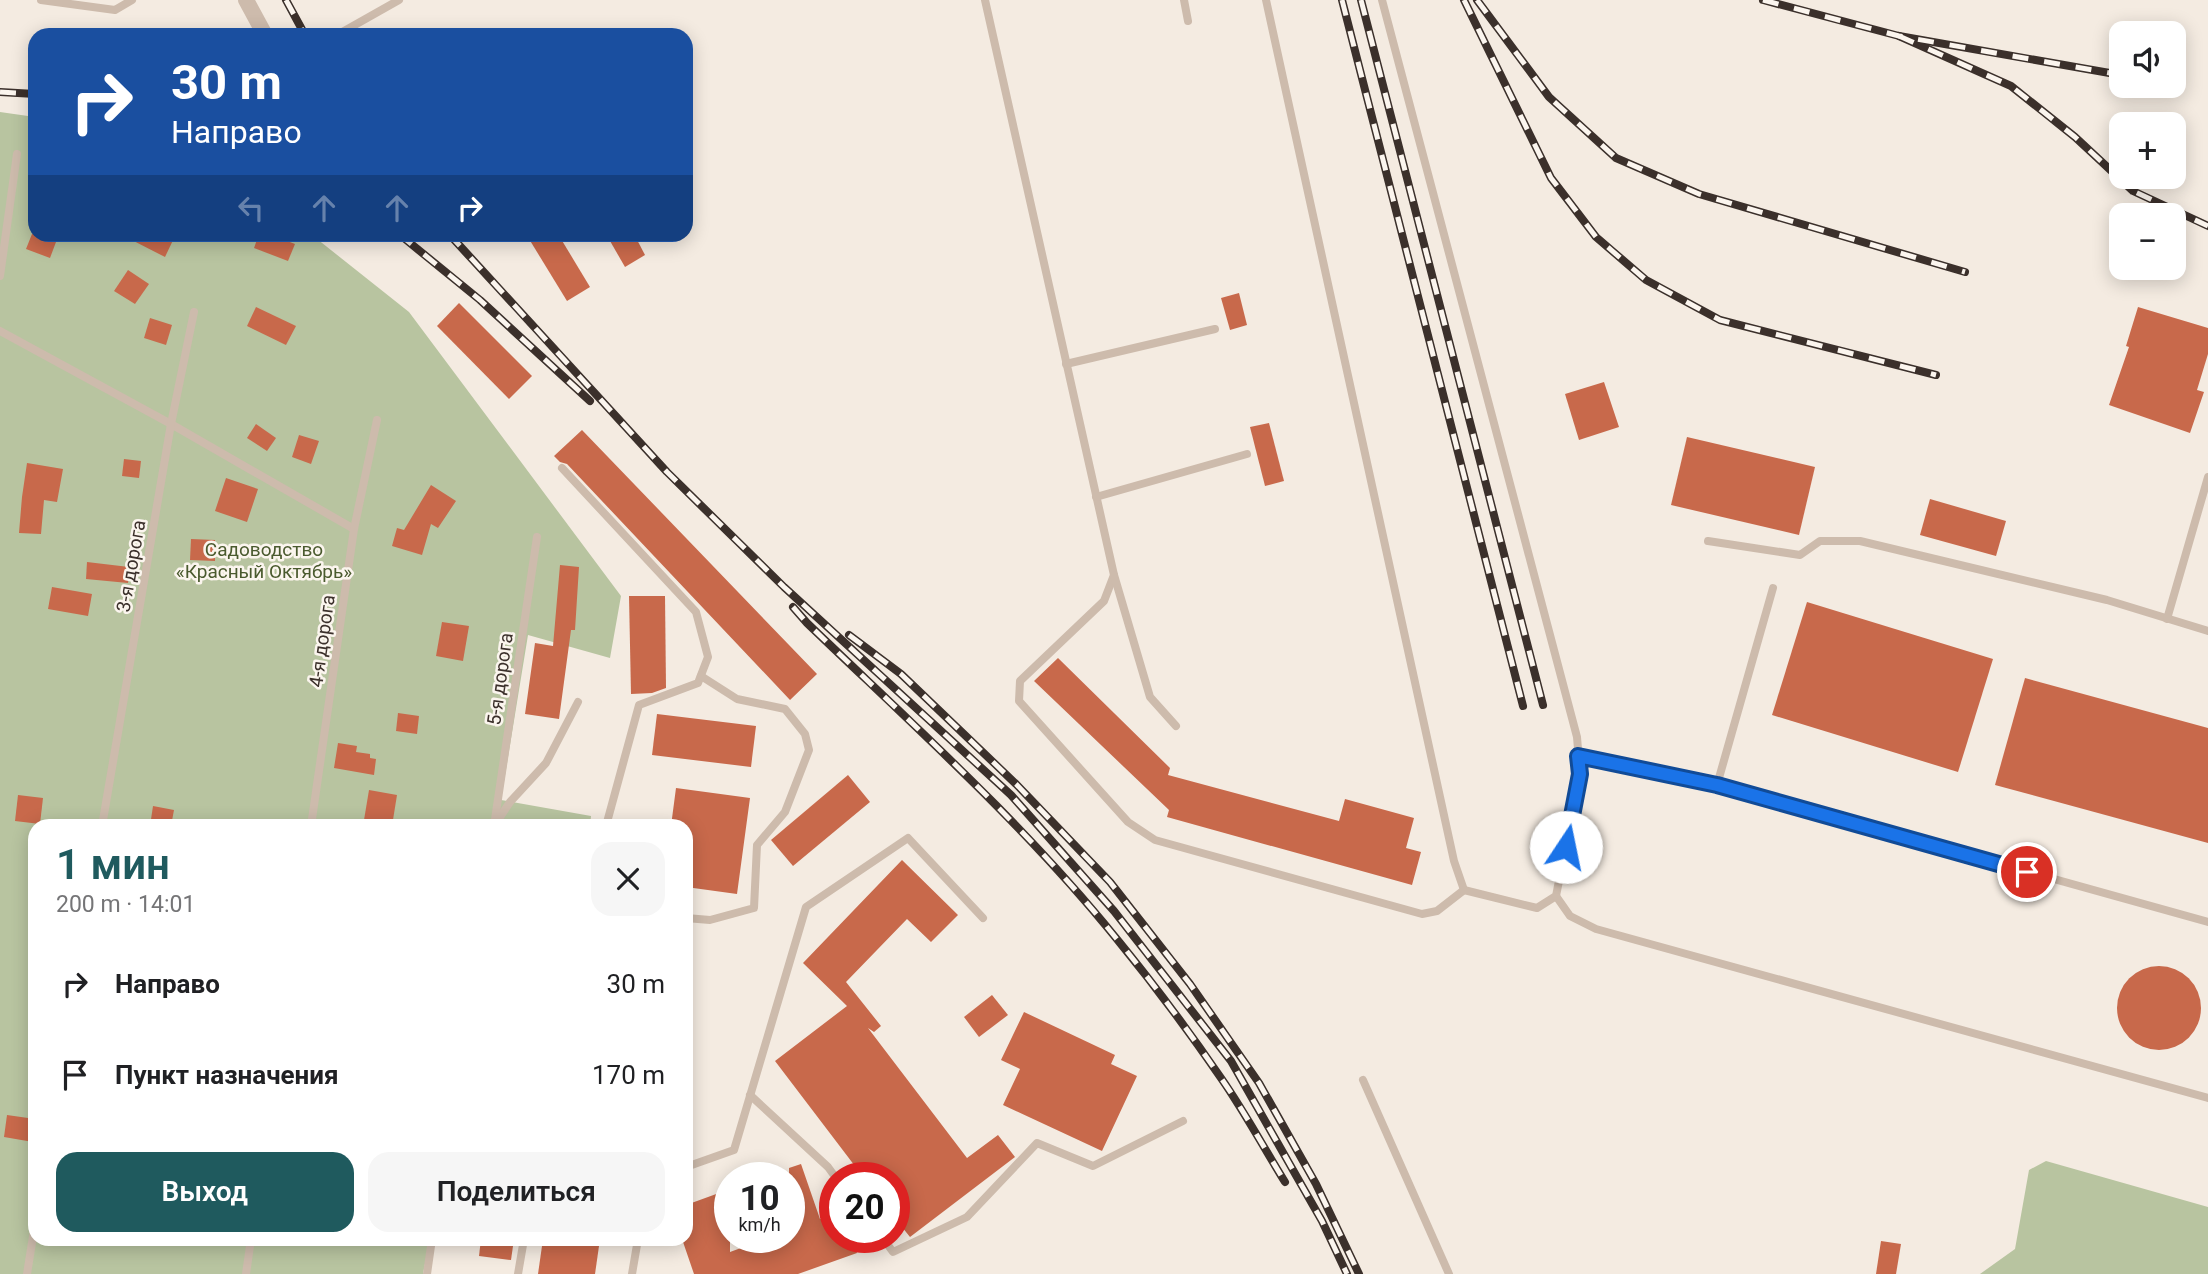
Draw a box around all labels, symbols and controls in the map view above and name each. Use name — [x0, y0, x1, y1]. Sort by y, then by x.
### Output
map controls — [2109, 21, 2186, 280]
button: sound — [2109, 21, 2186, 98]
text: 30 m — [171, 54, 282, 111]
icon: right — [56, 56, 147, 147]
button: + — [2109, 112, 2186, 189]
text: Направо — [171, 113, 302, 151]
icon: left — [232, 189, 270, 227]
icon: ahead — [305, 189, 343, 227]
icon: ahead — [378, 189, 416, 227]
icon: right — [451, 189, 489, 227]
button: − — [2109, 203, 2186, 280]
street label: 3-я дорога — [112, 518, 150, 614]
park label: Садоводство «Красный Октябрь» — [176, 538, 352, 583]
street label: 4-я дорога — [304, 593, 340, 689]
street label: 5-я дорога — [482, 631, 518, 727]
position arrow — [1529, 810, 1603, 884]
text: 1 мин — [56, 840, 170, 889]
button: close — [591, 842, 665, 916]
pin — [1997, 842, 2057, 902]
icon: arrive — [2008, 853, 2046, 891]
text: 200 m · 14:01 — [56, 891, 195, 918]
icon: right — [56, 965, 94, 1003]
text: Направо — [115, 969, 220, 999]
text: 30 m — [607, 969, 665, 999]
icon: arrive — [56, 1056, 94, 1094]
text: Пункт назначения — [115, 1060, 339, 1090]
text: 170 m — [592, 1060, 665, 1090]
button: Выход — [56, 1152, 354, 1232]
button: Поделиться — [368, 1152, 665, 1232]
speed limit sign: 20 — [819, 1162, 910, 1253]
text: 10 — [739, 1178, 780, 1219]
text: km/h — [738, 1214, 781, 1235]

